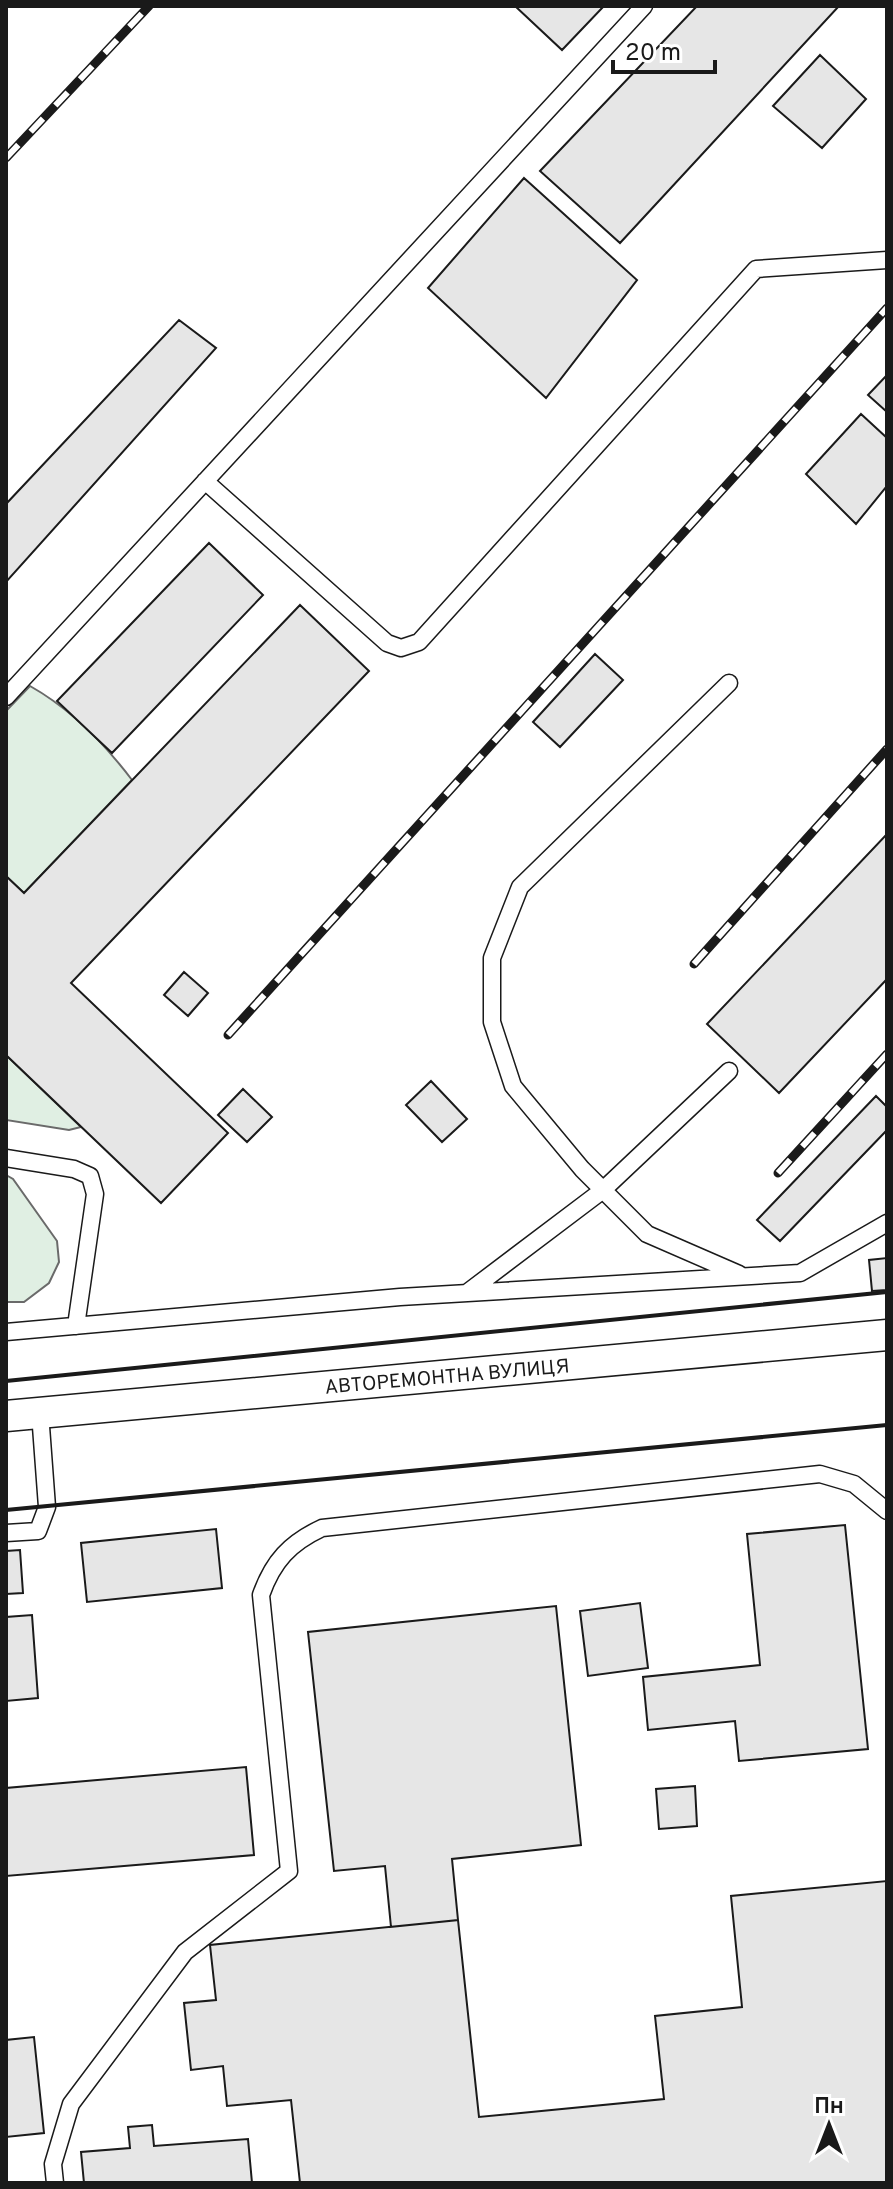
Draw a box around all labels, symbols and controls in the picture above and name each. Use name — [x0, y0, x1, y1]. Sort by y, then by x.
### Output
scale bar — [613, 24, 715, 74]
text: 20 m — [625, 39, 681, 69]
street label: АВТОРЕМОНТНА ВУЛИЦЯ — [324, 1354, 571, 1402]
north arrow — [789, 2085, 869, 2165]
text: Пн — [814, 2094, 844, 2121]

